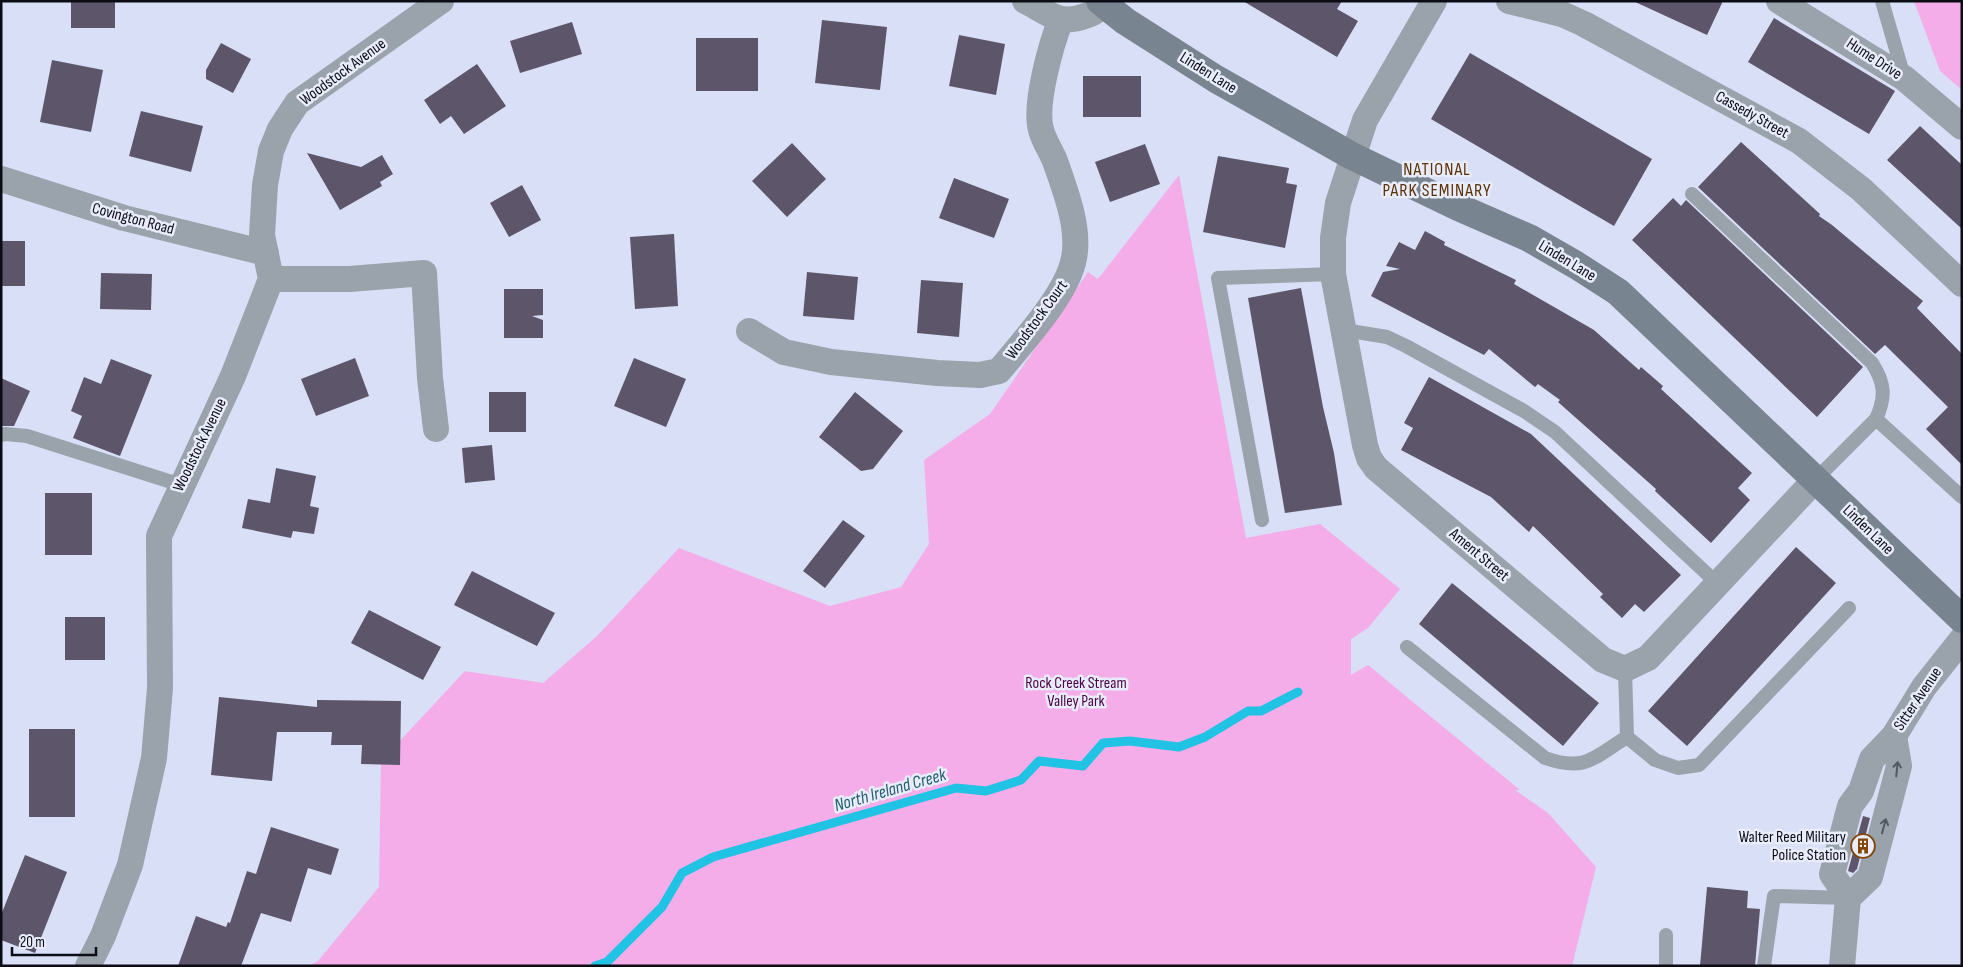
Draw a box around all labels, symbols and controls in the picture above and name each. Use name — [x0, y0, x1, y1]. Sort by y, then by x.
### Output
street label: Hume Drive — [1843, 34, 1905, 84]
street label: Woodstock Avenue — [296, 35, 390, 109]
street label: Linden Lane — [1176, 48, 1240, 98]
street label: Cassedy Street — [1712, 87, 1792, 143]
district label: NATIONAL PARK SEMINARY — [1382, 159, 1492, 201]
street label: Covington Road — [90, 199, 176, 239]
street label: Linden Lane — [1535, 236, 1599, 286]
street label: Woodstock Court — [1002, 277, 1072, 363]
street label: Woodstock Avenue — [169, 395, 231, 495]
street label: Linden Lane — [1839, 501, 1897, 559]
street label: Ament Street — [1445, 524, 1513, 585]
street label: Sitter Avenue — [1890, 664, 1946, 734]
park label: Rock Creek Stream Valley Park — [1025, 674, 1127, 711]
one-way arrow — [1892, 761, 1902, 777]
water label: North Ireland Creek — [832, 764, 949, 816]
one-way arrow — [1880, 819, 1889, 835]
place label: Walter Reed Military Police Station — [1739, 828, 1846, 865]
building icon: Walter Reed Military Police Station — [1850, 833, 1876, 859]
scale bar — [12, 924, 96, 956]
text: 20 m — [20, 933, 45, 952]

